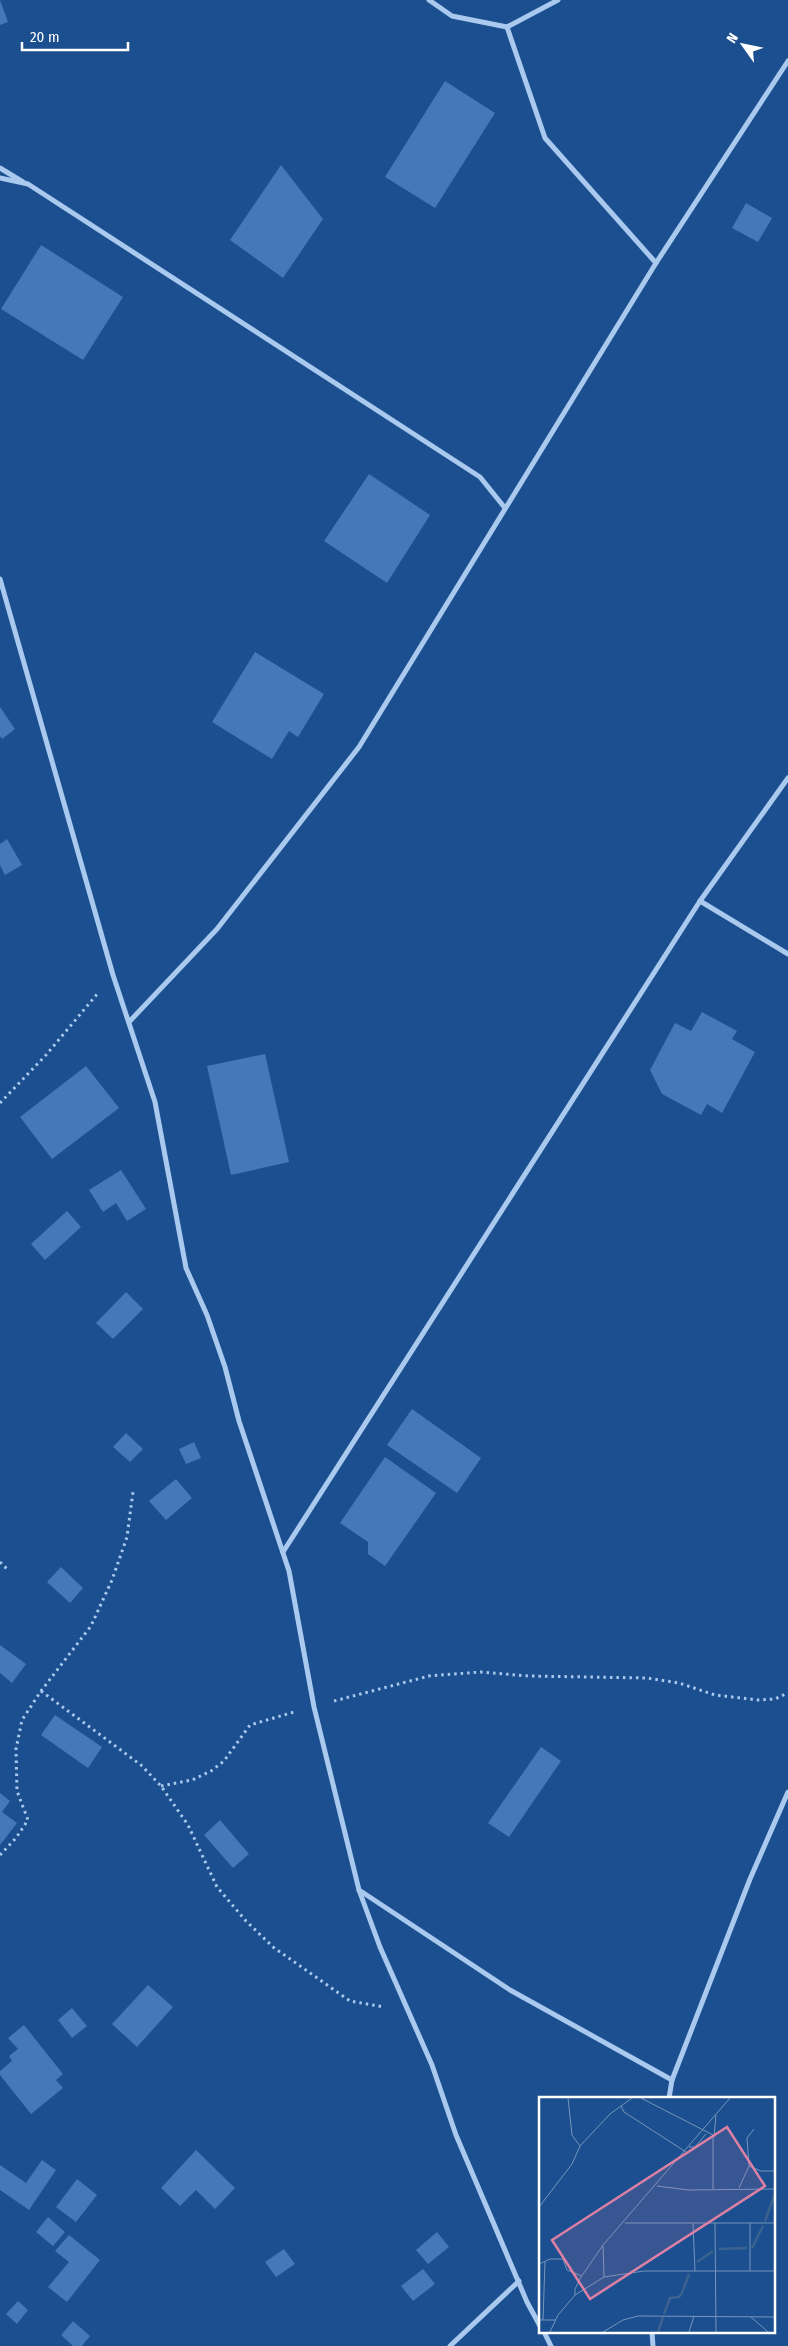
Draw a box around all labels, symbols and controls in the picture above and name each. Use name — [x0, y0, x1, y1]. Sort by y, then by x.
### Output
scale bar — [22, 20, 129, 52]
north arrow — [718, 20, 768, 70]
text: 20 m — [30, 28, 60, 46]
text: N — [723, 30, 742, 46]
inset map — [539, 2097, 776, 2334]

